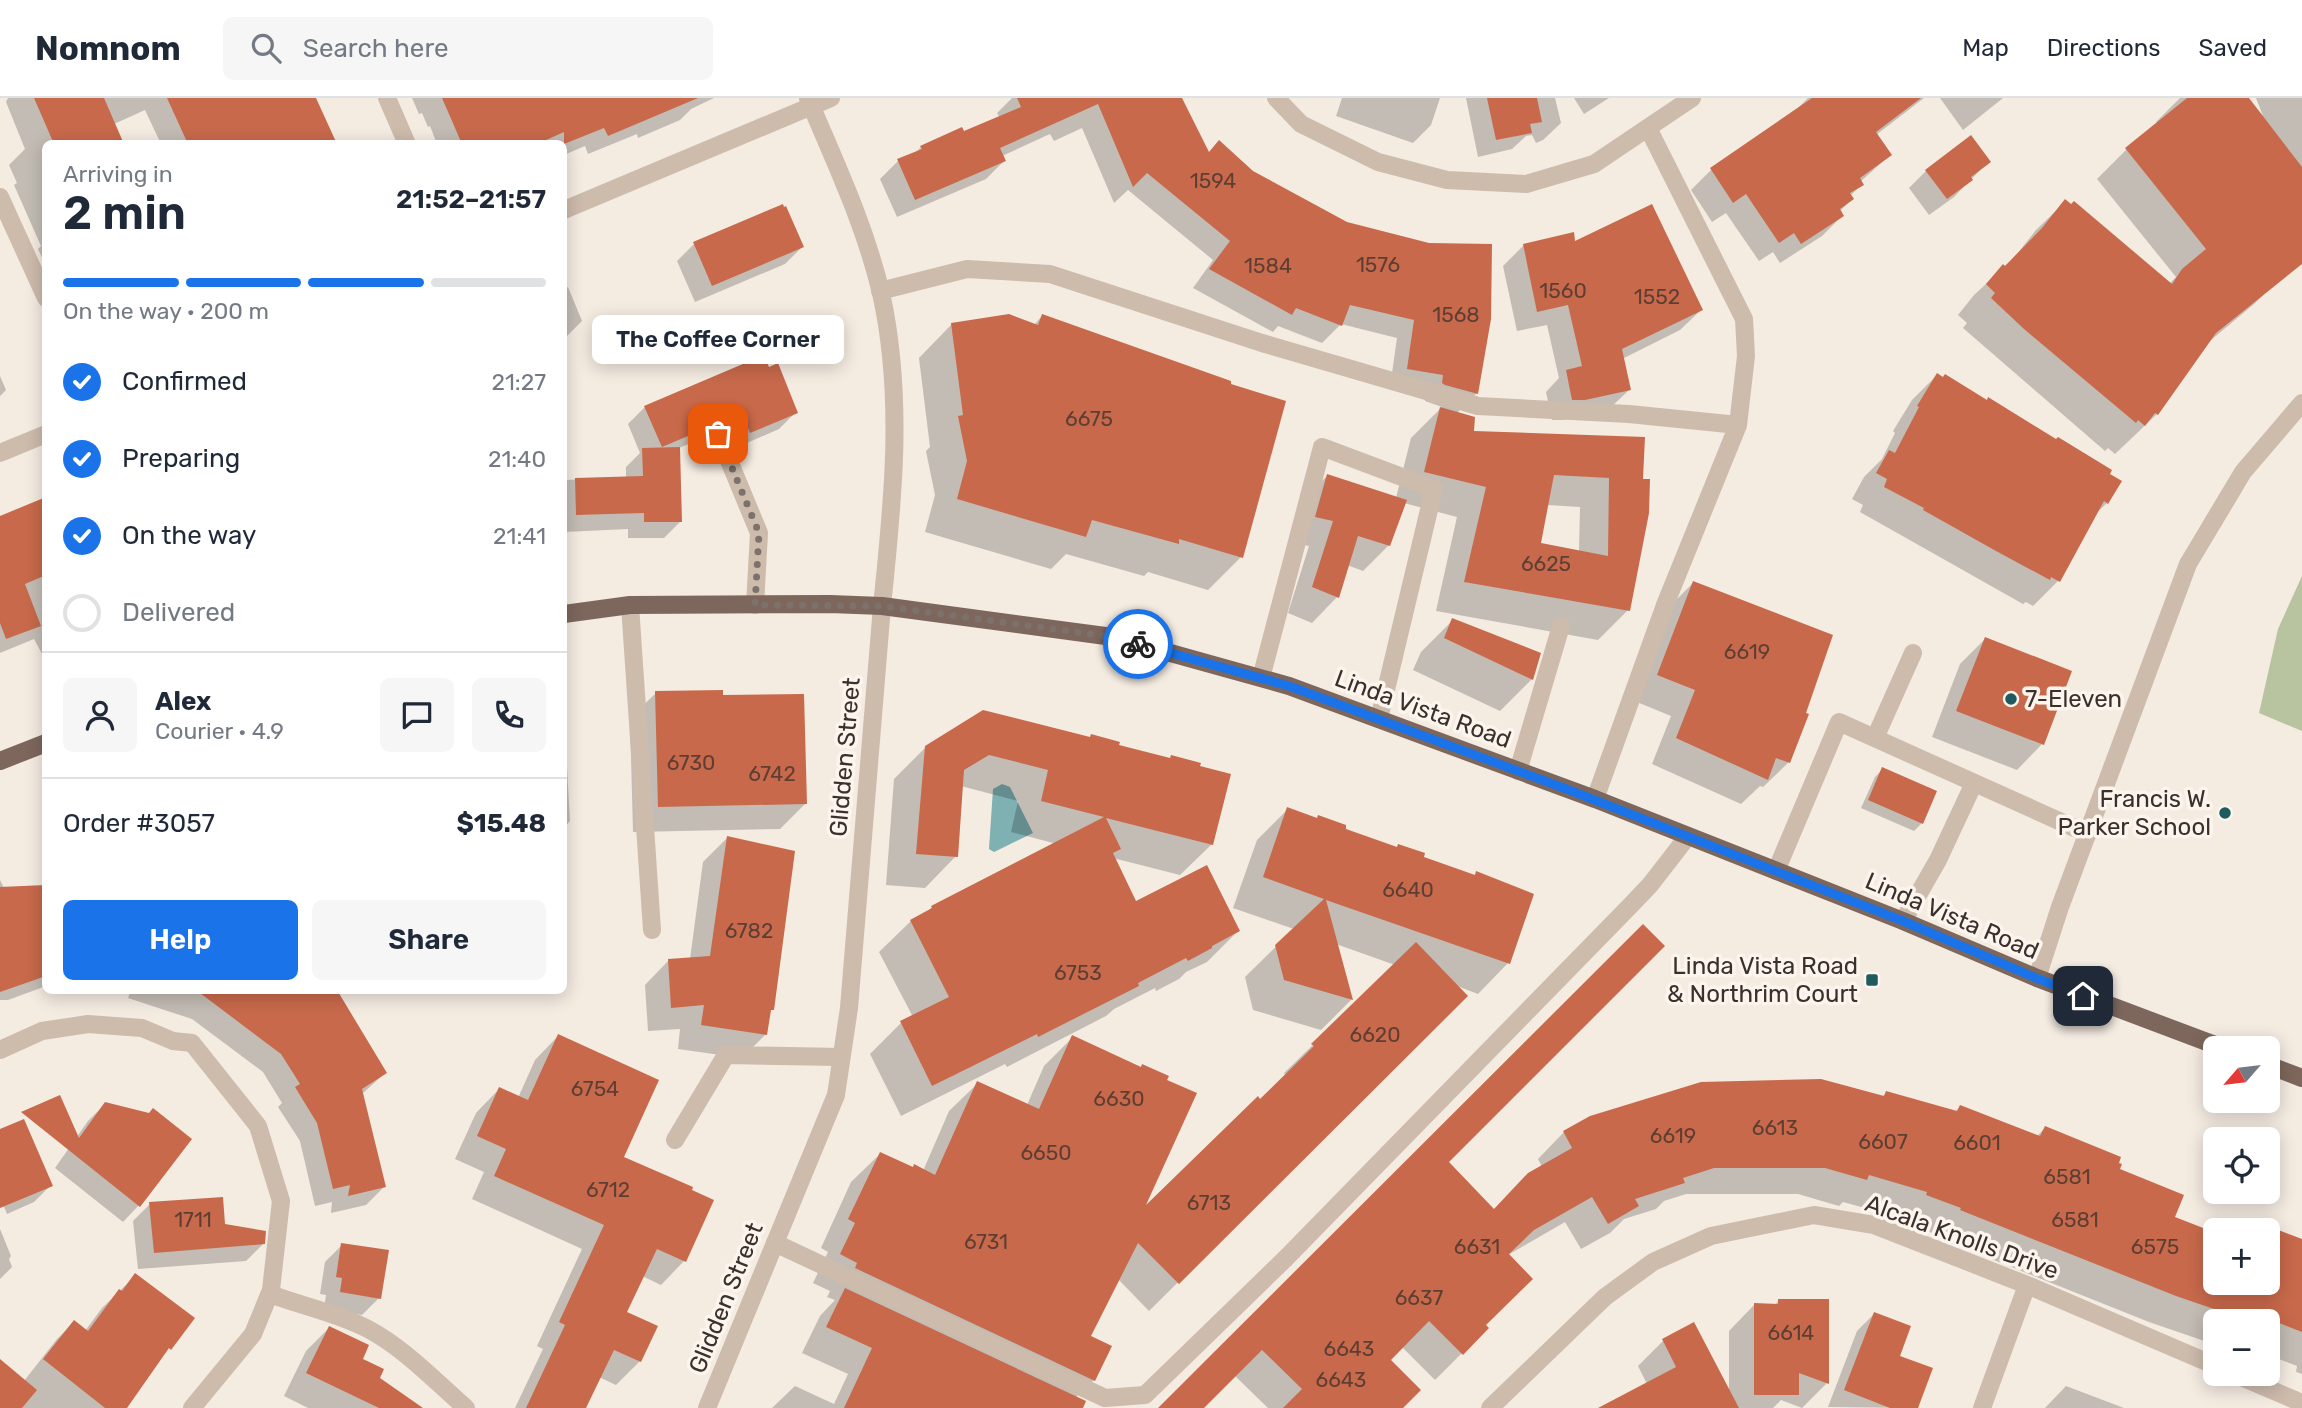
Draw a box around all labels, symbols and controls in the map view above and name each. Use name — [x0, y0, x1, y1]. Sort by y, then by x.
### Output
search box — [223, 17, 713, 80]
text: Nomnom — [35, 29, 181, 68]
icon: search — [247, 29, 285, 67]
text: Search here — [303, 33, 449, 64]
text: Map — [1962, 34, 2009, 62]
text: Directions — [2047, 34, 2160, 62]
text: Saved — [2198, 34, 2267, 62]
text: Arriving in — [63, 160, 173, 188]
house number: 1594 — [1190, 168, 1236, 193]
text: 21:52–21:57 — [396, 184, 546, 215]
text: 2 min — [63, 186, 186, 241]
house number: 1576 — [1356, 252, 1400, 277]
house number: 1584 — [1244, 253, 1292, 278]
house number: 1560 — [1539, 278, 1587, 303]
house number: 1552 — [1634, 284, 1680, 309]
text: On the way · 200 m — [63, 297, 269, 325]
house number: 1568 — [1432, 302, 1480, 327]
callout: The Coffee Corner — [592, 315, 844, 364]
text: The Coffee Corner — [616, 325, 820, 353]
icon: check — [63, 363, 101, 401]
text: Confirmed — [122, 366, 247, 397]
text: 21:27 — [491, 368, 546, 396]
pin — [688, 404, 748, 464]
house number: 6675 — [1065, 406, 1113, 431]
icon: bag — [699, 415, 737, 453]
icon: check — [63, 440, 101, 478]
text: Preparing — [122, 443, 240, 474]
text: 21:40 — [488, 445, 546, 473]
icon: check — [63, 517, 101, 555]
text: On the way — [122, 520, 256, 551]
text: 21:41 — [493, 522, 546, 550]
house number: 6625 — [1521, 551, 1571, 576]
text: Delivered — [122, 597, 235, 628]
courier — [1103, 609, 1173, 679]
icon: bike — [1119, 625, 1157, 663]
house number: 6619 — [1724, 639, 1770, 664]
street label: Linda Vista Road — [1331, 664, 1515, 754]
street label: Glidden Street — [824, 676, 866, 838]
button: person — [63, 678, 137, 752]
button: chat — [380, 678, 454, 752]
button: phone — [472, 678, 546, 752]
place label: 7-Eleven — [2025, 685, 2122, 713]
text: Alex — [155, 686, 211, 717]
marker: 7-Eleven — [2003, 691, 2019, 707]
text: Courier · 4.9 — [155, 717, 284, 745]
house number: 6730 — [667, 750, 715, 775]
house number: 6742 — [748, 761, 796, 786]
place label: Francis W. Parker School — [2058, 785, 2211, 841]
marker: Francis W. Parker School — [2217, 805, 2233, 821]
text: Order #3057 — [63, 808, 215, 839]
text: $15.48 — [456, 808, 546, 839]
street label: Linda Vista Road — [1861, 867, 2043, 965]
house number: 6640 — [1382, 877, 1434, 902]
button: Help — [63, 900, 298, 980]
button: Share — [312, 900, 546, 980]
house number: 6782 — [725, 918, 773, 943]
place label: Linda Vista Road & Northrim Court — [1667, 952, 1858, 1008]
house number: 6753 — [1054, 960, 1102, 985]
pin — [2053, 966, 2113, 1026]
marker: Linda Vista Road & Northrim Court — [1864, 972, 1880, 988]
icon: home — [2064, 977, 2102, 1015]
house number: 6620 — [1350, 1022, 1401, 1047]
north arrow — [2203, 1036, 2280, 1113]
map controls — [2203, 1036, 2280, 1386]
house number: 6754 — [571, 1076, 619, 1101]
house number: 6630 — [1093, 1086, 1145, 1111]
house number: 6613 — [1752, 1115, 1798, 1140]
house number: 6619 — [1650, 1123, 1696, 1148]
button: locate — [2203, 1127, 2280, 1204]
house number: 6607 — [1858, 1129, 1908, 1154]
house number: 6601 — [1953, 1130, 2001, 1155]
house number: 6650 — [1020, 1140, 1072, 1165]
house number: 6581 — [2043, 1164, 2091, 1189]
house number: 6712 — [586, 1177, 630, 1202]
street label: Alcala Knolls Drive — [1862, 1189, 2062, 1285]
house number: 6713 — [1187, 1190, 1231, 1215]
house number: 1711 — [174, 1207, 212, 1232]
house number: 6581 — [2051, 1207, 2099, 1232]
button: + — [2203, 1218, 2280, 1295]
street label: Glidden Street — [683, 1219, 769, 1377]
house number: 6731 — [964, 1229, 1008, 1254]
house number: 6631 — [1454, 1234, 1500, 1259]
house number: 6575 — [2131, 1234, 2179, 1259]
house number: 6637 — [1395, 1285, 1444, 1310]
button: − — [2203, 1309, 2280, 1386]
house number: 6614 — [1768, 1320, 1814, 1345]
house number: 6643 — [1324, 1336, 1375, 1361]
house number: 6643 — [1316, 1367, 1367, 1392]

